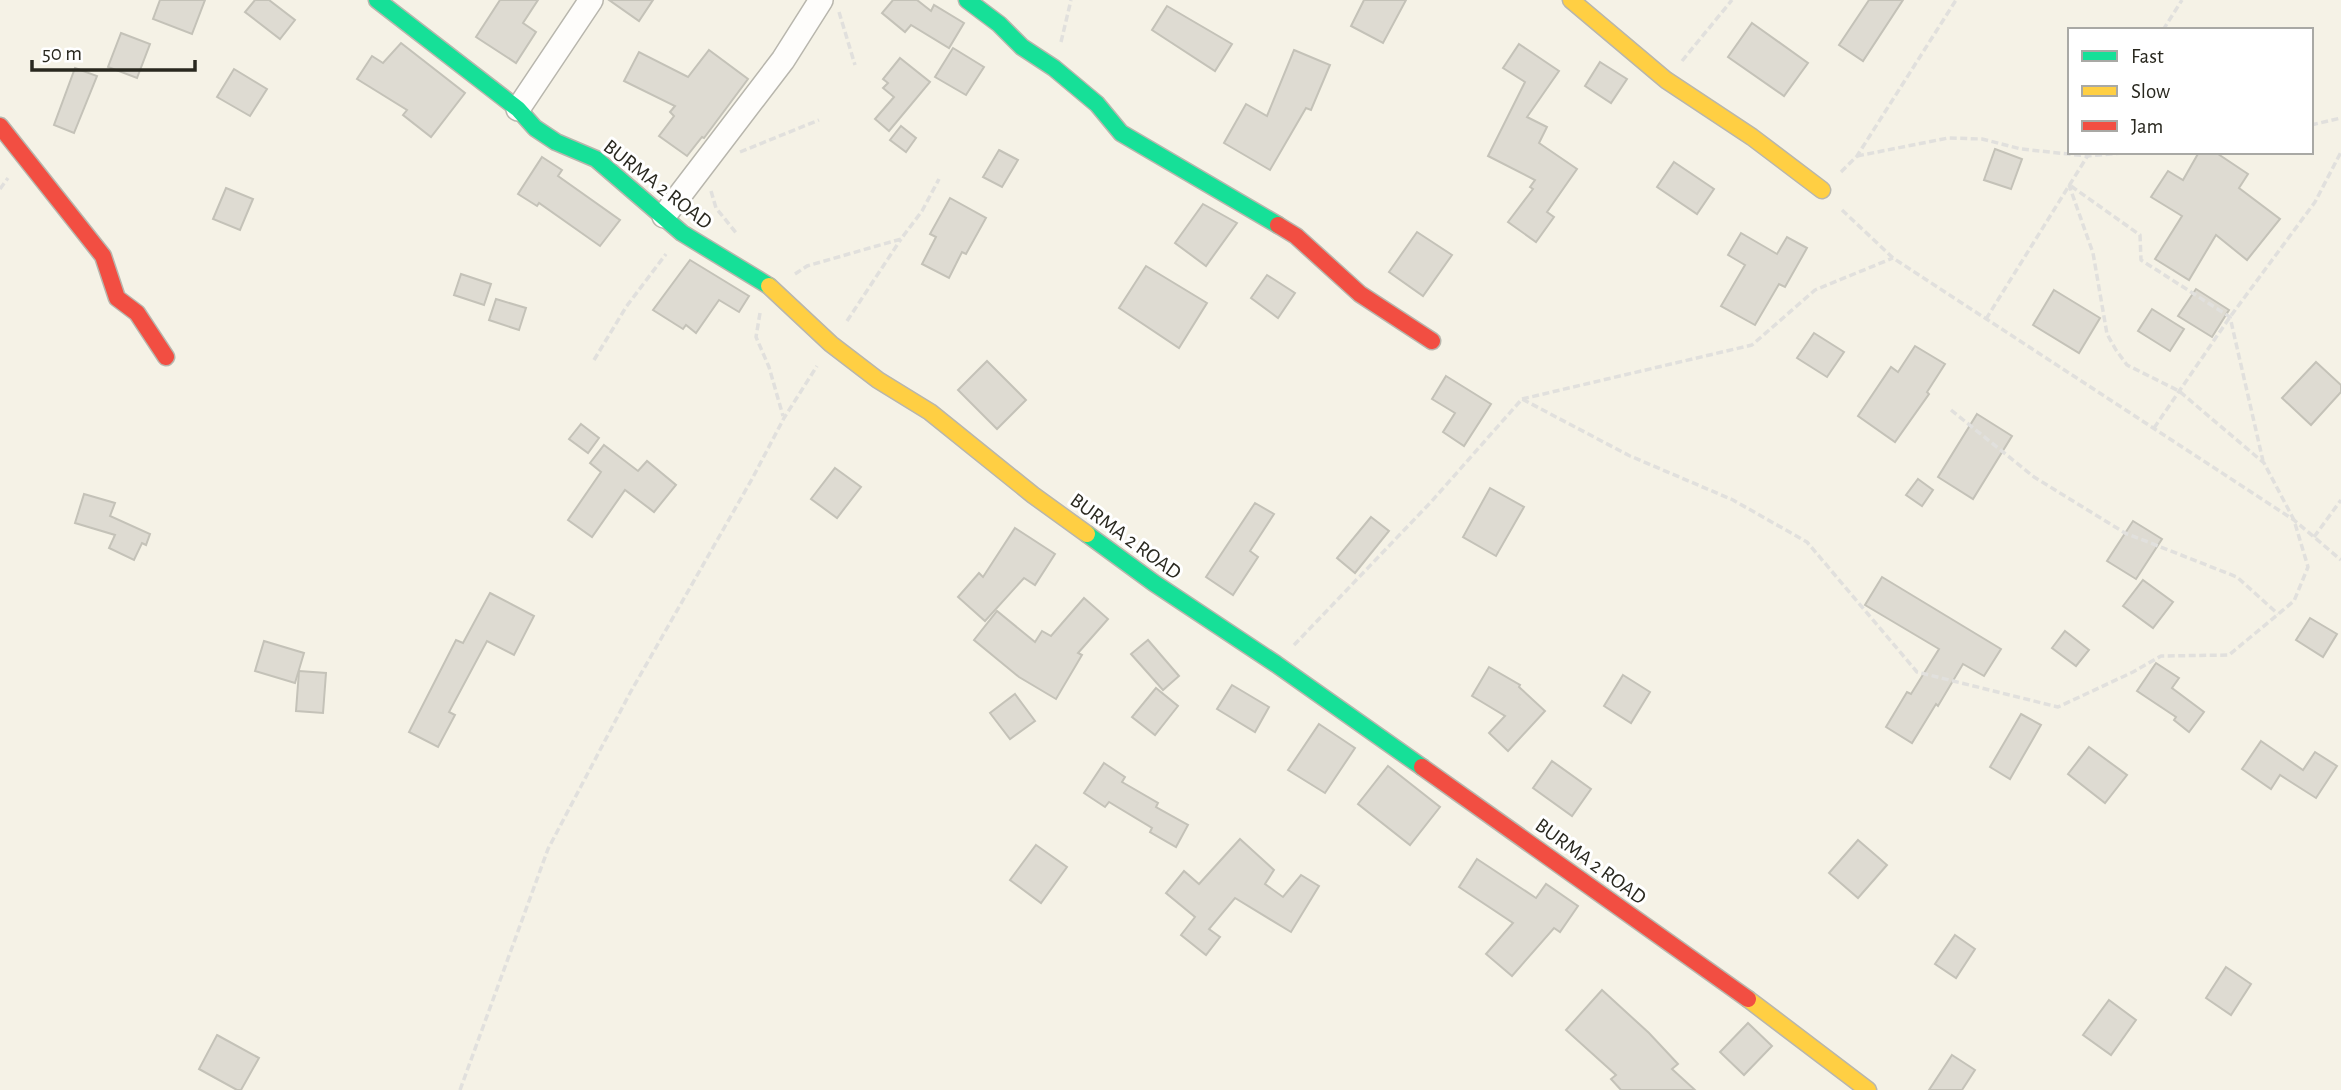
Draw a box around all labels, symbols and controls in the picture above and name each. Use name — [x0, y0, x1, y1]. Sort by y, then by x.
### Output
scale bar — [32, 28, 194, 72]
legend — [2068, 28, 2313, 154]
text: 50 m — [42, 43, 82, 64]
text: Fast — [2131, 46, 2164, 67]
text: Slow — [2131, 81, 2170, 102]
text: Jam — [2131, 116, 2163, 137]
street label: BURMA 2 ROAD — [599, 136, 716, 233]
street label: BURMA 2 ROAD — [1066, 489, 1185, 584]
street label: BURMA 2 ROAD — [1531, 814, 1650, 909]

